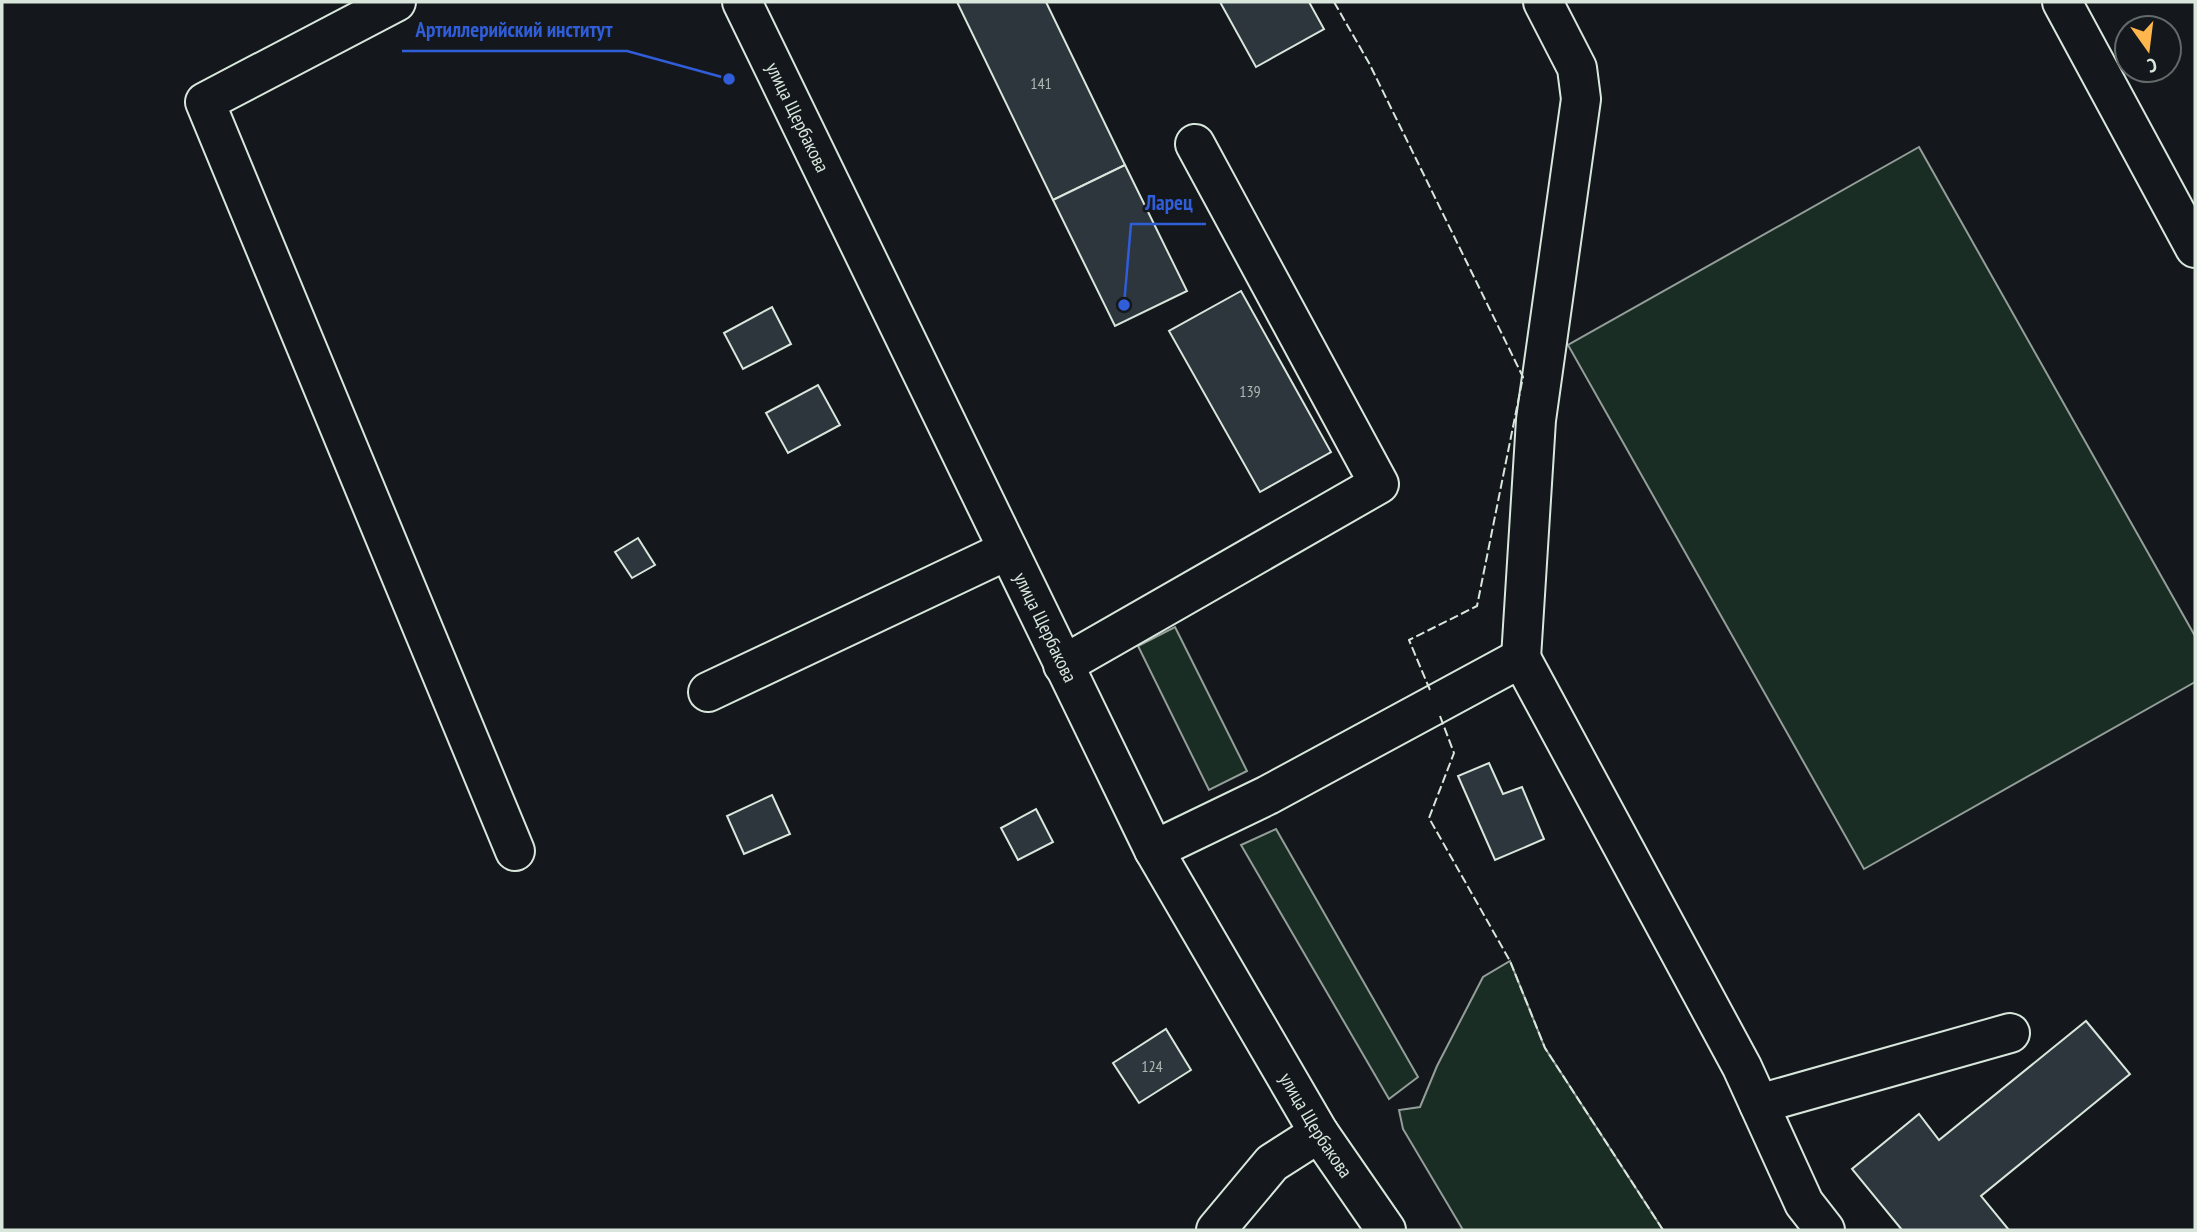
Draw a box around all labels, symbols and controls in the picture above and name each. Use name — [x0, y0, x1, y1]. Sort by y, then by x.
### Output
callout: Артиллерийский институт — [402, 9, 627, 51]
north arrow — [2113, 14, 2183, 84]
text: Артиллерийский институт — [415, 16, 613, 43]
text: С — [2145, 53, 2159, 78]
street label: улица Щербакова — [761, 58, 835, 176]
house number: 141 — [1030, 73, 1052, 93]
callout: Ларец — [1131, 182, 1206, 224]
text: Ларец — [1144, 189, 1193, 216]
house number: 139 — [1239, 381, 1261, 401]
street label: улица Щербакова — [1009, 568, 1083, 686]
house number: 124 — [1141, 1056, 1163, 1076]
street label: улица Щербакова — [1274, 1068, 1358, 1182]

